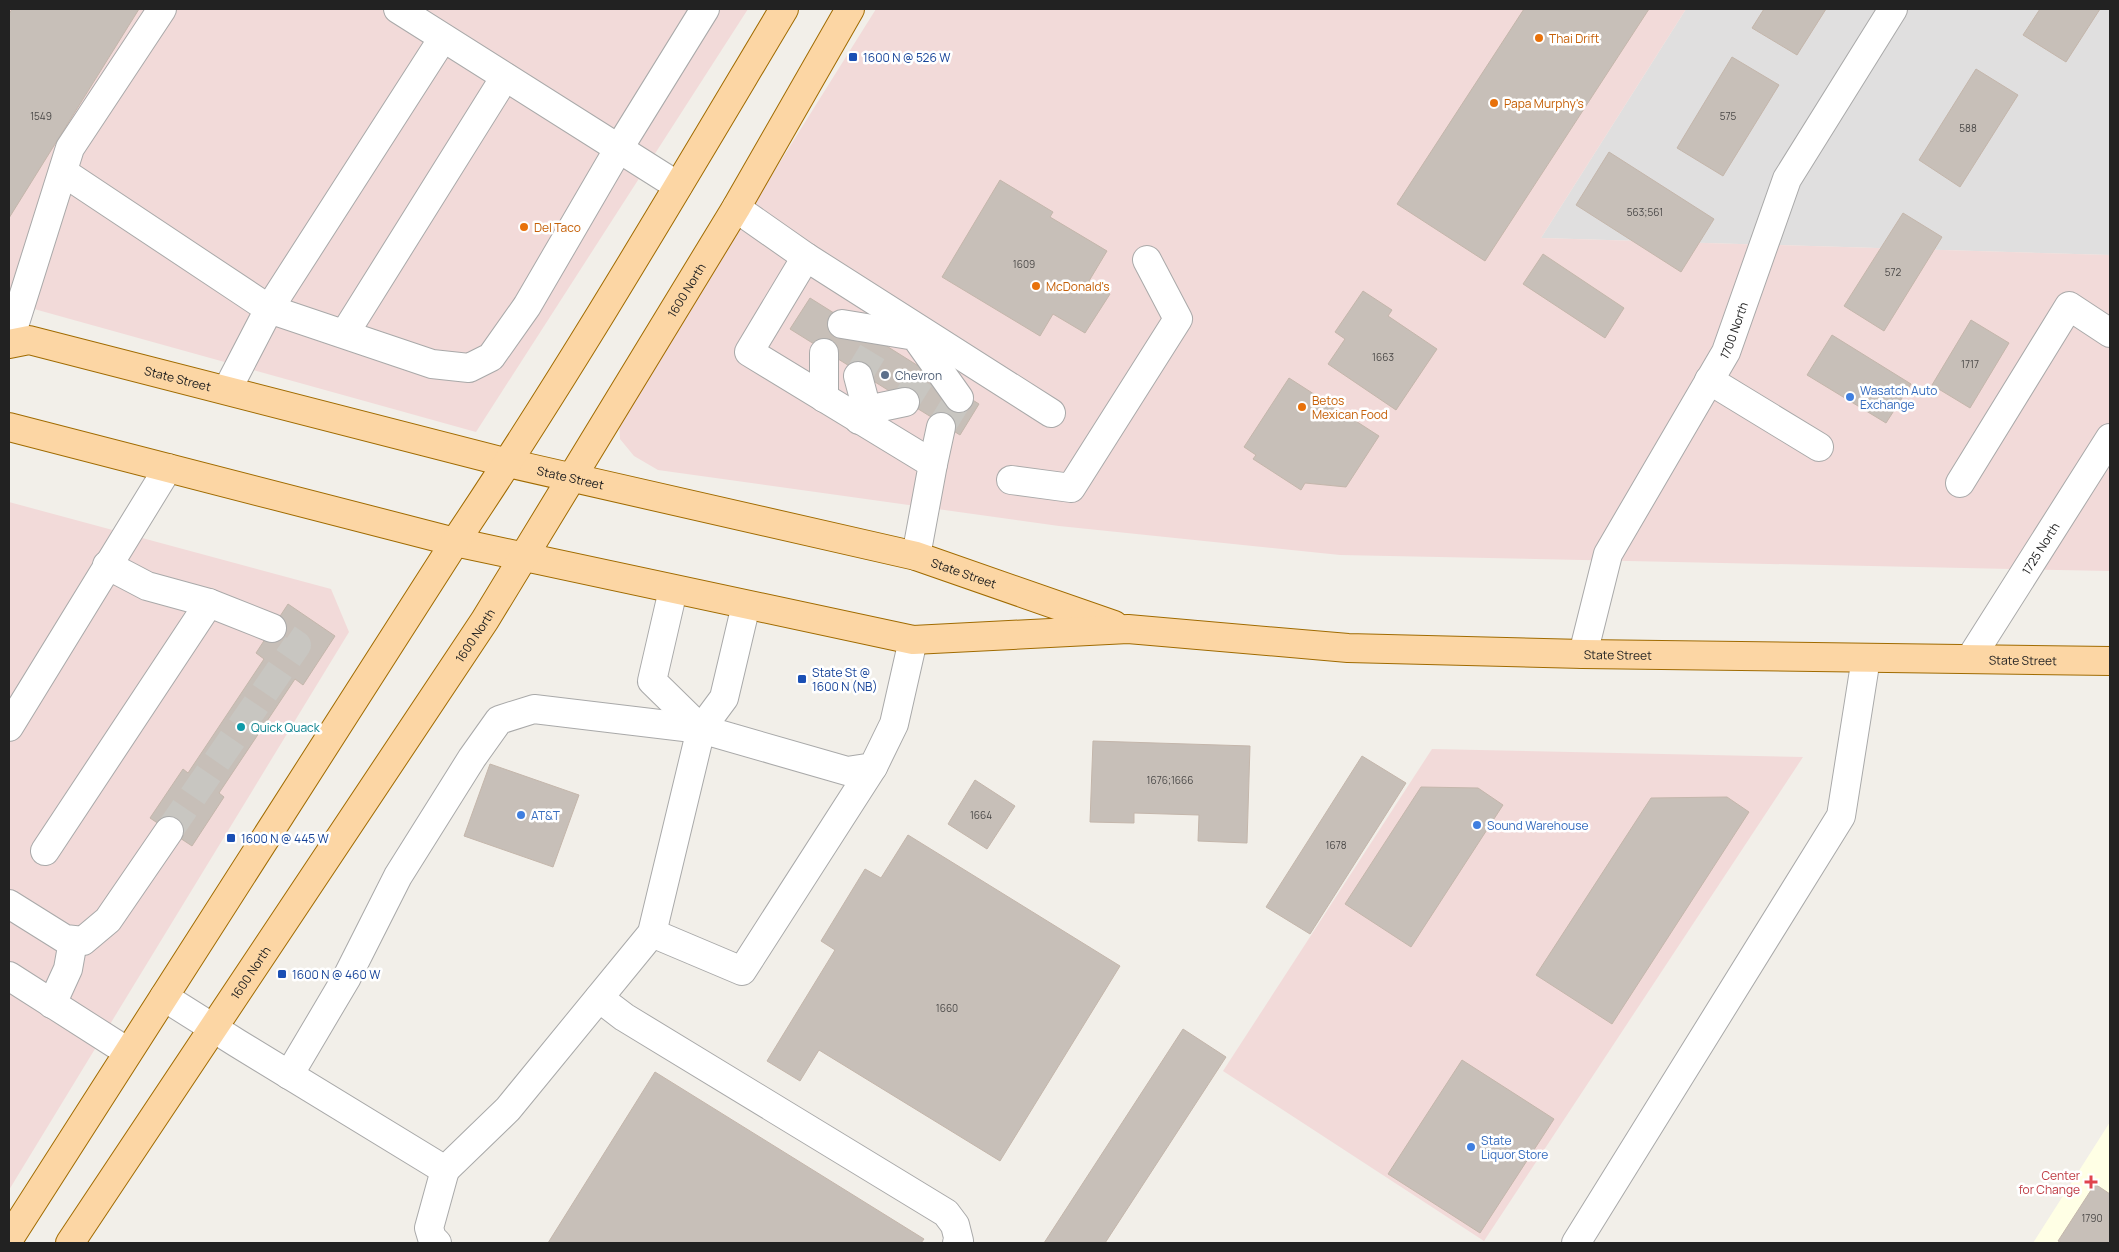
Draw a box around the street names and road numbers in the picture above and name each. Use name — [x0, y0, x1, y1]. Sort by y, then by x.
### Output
street label: 1600 North — [663, 260, 709, 320]
street label: 1700 North — [1715, 299, 1752, 362]
street label: State Street — [143, 361, 213, 395]
street label: State Street — [535, 461, 606, 493]
street label: 1725 North — [2017, 519, 2063, 578]
street label: State Street — [929, 553, 999, 592]
street label: 1600 North — [451, 605, 498, 665]
street label: State Street — [1584, 646, 1652, 663]
street label: State Street — [1989, 651, 2057, 669]
street label: 1600 North — [226, 942, 274, 1003]

